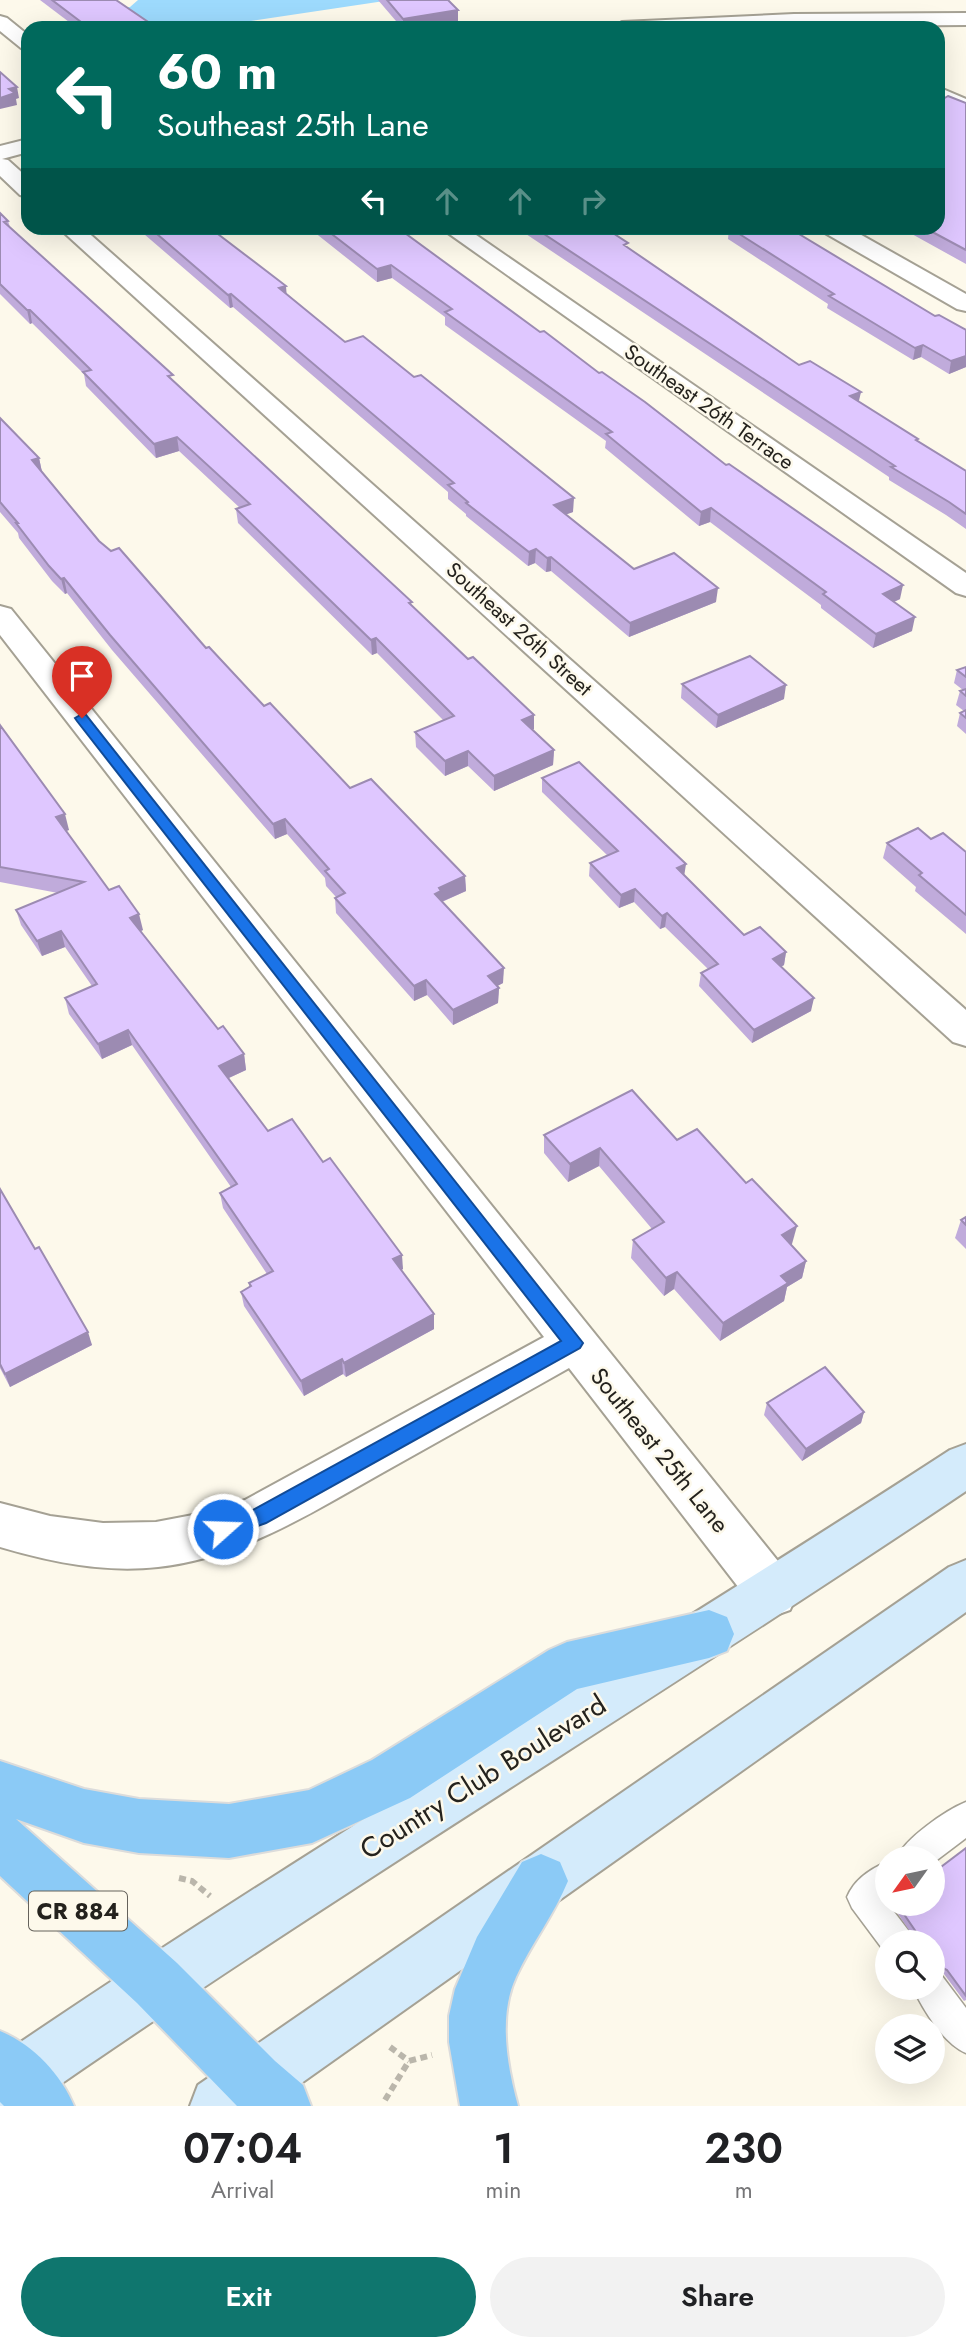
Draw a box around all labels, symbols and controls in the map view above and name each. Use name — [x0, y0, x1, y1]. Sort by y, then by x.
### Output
text: 60 m — [157, 37, 277, 107]
icon: left — [42, 49, 133, 140]
text: Southeast 25th Lane — [157, 102, 429, 148]
icon: left — [355, 182, 393, 220]
icon: ahead — [428, 182, 466, 220]
icon: ahead — [501, 182, 539, 220]
icon: right — [574, 182, 612, 220]
street label: Southeast 26th Terrace — [618, 337, 800, 477]
street label: Southeast 26th Street — [439, 555, 599, 703]
pin — [52, 646, 112, 718]
icon: arrive — [63, 657, 101, 695]
street label: Southeast 25th Lane — [582, 1360, 738, 1540]
position arrow — [186, 1492, 260, 1566]
street label: Country Club Boulevard — [352, 1684, 614, 1870]
north arrow — [875, 1846, 945, 1916]
map controls — [875, 1846, 945, 2084]
road number: CR 884 — [29, 1892, 127, 1930]
button: search — [875, 1930, 945, 2000]
button: layers — [875, 2014, 945, 2084]
text: 07:04 — [183, 2118, 302, 2179]
text: 1 — [493, 2118, 514, 2179]
text: 230 — [704, 2118, 783, 2179]
text: Arrival — [211, 2173, 274, 2207]
text: min — [485, 2173, 521, 2207]
text: m — [735, 2173, 753, 2207]
button: Exit — [21, 2257, 476, 2337]
button: Share — [490, 2257, 945, 2337]

